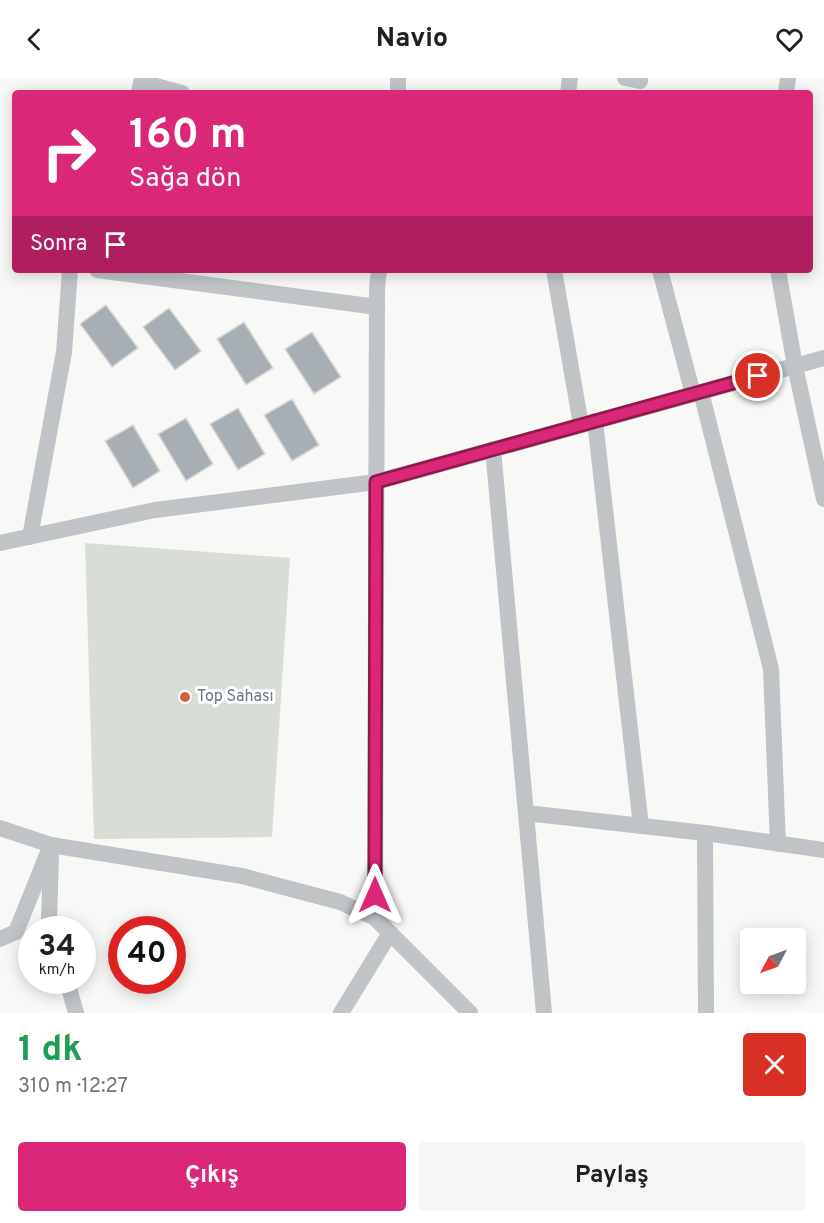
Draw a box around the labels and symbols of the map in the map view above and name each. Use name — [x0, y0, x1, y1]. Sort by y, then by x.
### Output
pin — [732, 350, 783, 401]
place label: Top Sahası — [197, 687, 274, 707]
marker: Top Sahası — [178, 690, 192, 704]
position arrow — [343, 863, 407, 927]
speed limit sign: 40 — [108, 916, 186, 994]
north arrow — [740, 928, 806, 994]

